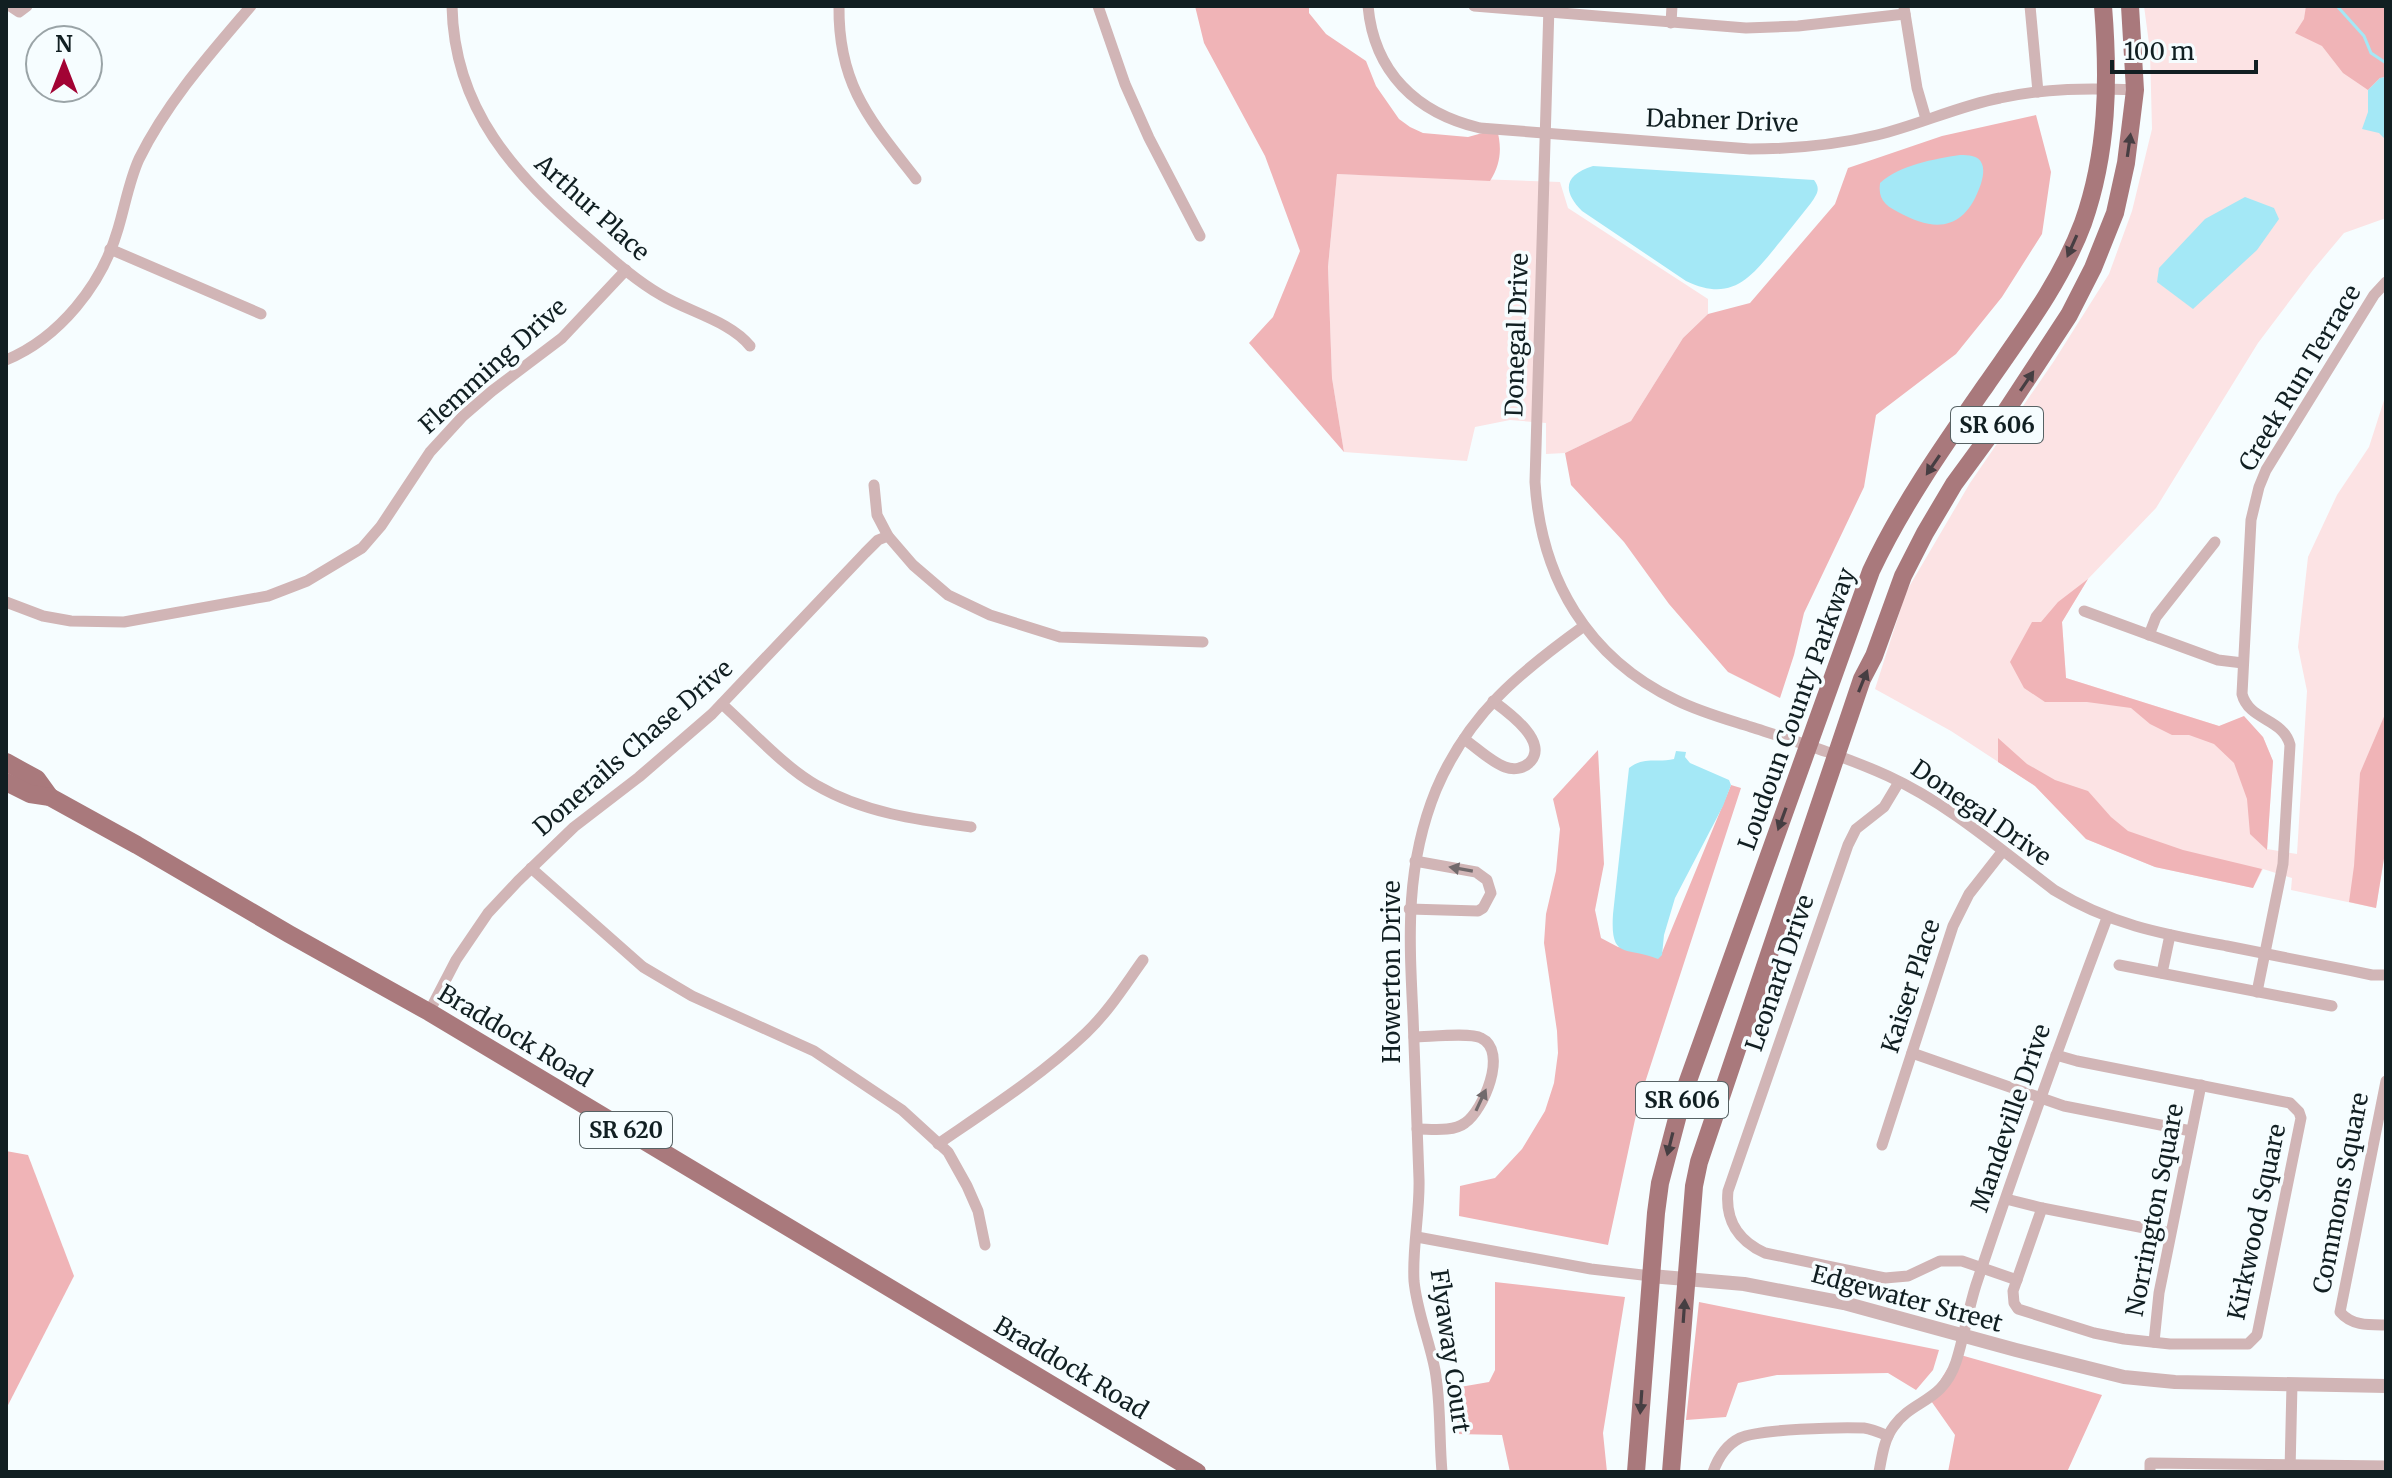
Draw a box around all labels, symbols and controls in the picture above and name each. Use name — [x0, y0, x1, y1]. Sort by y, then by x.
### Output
north arrow — [24, 24, 104, 104]
scale bar — [2112, 24, 2256, 74]
text: N — [55, 30, 73, 58]
text: 100 m — [2124, 36, 2195, 67]
street label: Dabner Drive — [1645, 102, 1799, 139]
one-way arrow — [2123, 132, 2136, 157]
street label: Arthur Place — [528, 147, 656, 267]
one-way arrow — [2065, 234, 2079, 258]
street label: Donegal Drive — [1498, 252, 1535, 417]
street label: Creek Run Terrace — [2232, 279, 2367, 477]
street label: Flemming Drive — [412, 291, 573, 440]
one-way arrow — [2019, 370, 2034, 391]
road number: SR 606 — [1951, 407, 2043, 443]
one-way arrow — [1926, 454, 1940, 476]
street label: Loudoun County Parkway — [1731, 563, 1862, 854]
street label: Donerails Chase Drive — [527, 653, 739, 843]
one-way arrow — [1856, 669, 1869, 693]
street label: Donegal Drive — [1905, 753, 2057, 872]
one-way arrow — [1776, 807, 1788, 831]
one-way arrow — [1448, 863, 1473, 875]
street label: Howerton Drive — [1376, 880, 1407, 1064]
street label: Leonard Drive — [1738, 891, 1821, 1055]
street label: Kaiser Place — [1874, 915, 1947, 1057]
street label: Braddock Road — [433, 977, 598, 1094]
street label: Mandeville Drive — [1964, 1020, 2057, 1216]
road number: SR 606 — [1636, 1082, 1728, 1118]
one-way arrow — [1474, 1088, 1488, 1112]
street label: Commons Square — [2306, 1090, 2375, 1296]
street label: Norrington Square — [2119, 1101, 2190, 1319]
road number: SR 620 — [580, 1112, 672, 1148]
street label: Kirkwood Square — [2221, 1121, 2292, 1323]
one-way arrow — [1663, 1131, 1675, 1156]
street label: Edgewater Street — [1808, 1258, 2007, 1339]
street label: Flyaway Court — [1424, 1267, 1477, 1435]
one-way arrow — [1678, 1298, 1691, 1323]
street label: Braddock Road — [989, 1309, 1154, 1426]
one-way arrow — [1635, 1390, 1648, 1415]

